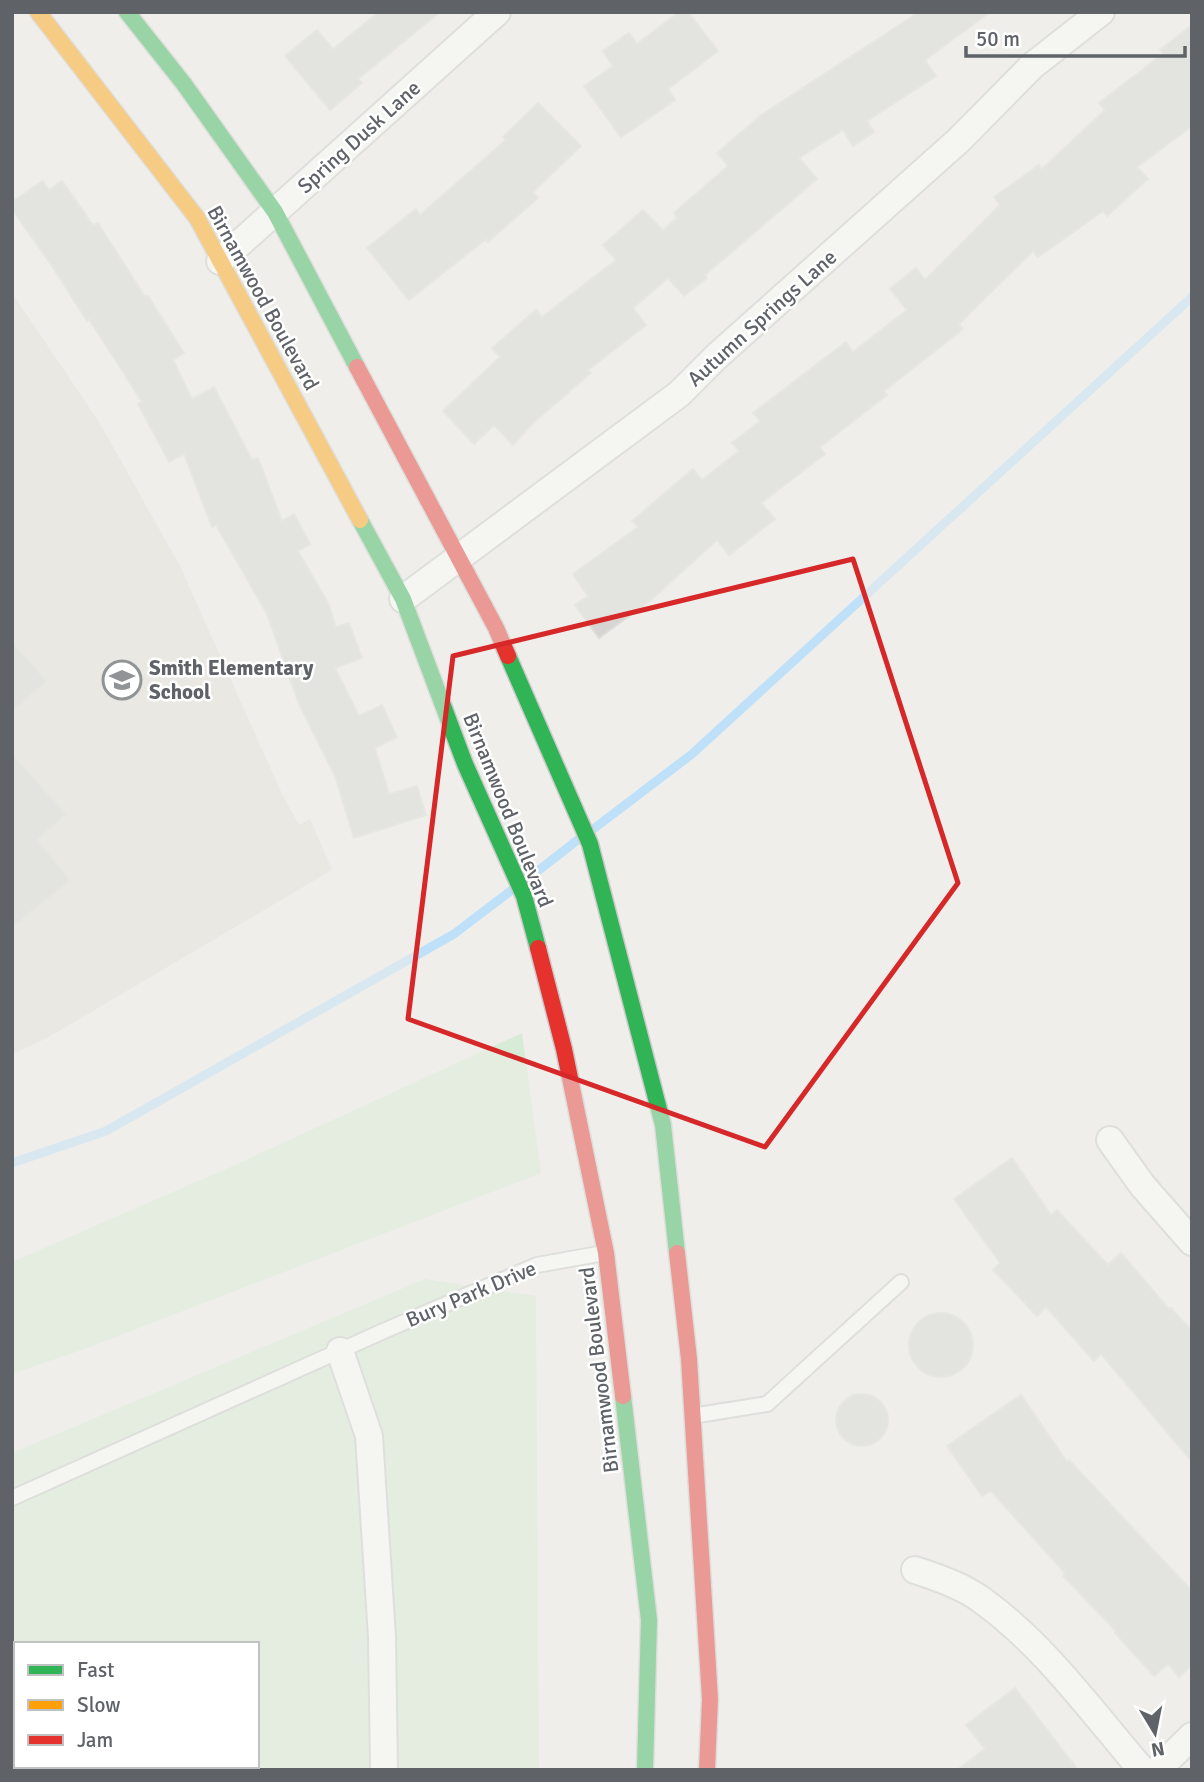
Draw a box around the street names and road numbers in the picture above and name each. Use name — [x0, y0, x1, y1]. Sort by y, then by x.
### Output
street label: Spring Dusk Lane — [292, 75, 426, 199]
street label: Birnamwood Boulevard — [201, 201, 325, 395]
street label: Autumn Springs Lane — [682, 244, 842, 392]
street label: Birnamwood Boulevard — [457, 709, 559, 911]
street label: Bury Park Drive — [402, 1255, 540, 1333]
street label: Birnamwood Boulevard — [573, 1266, 625, 1474]

